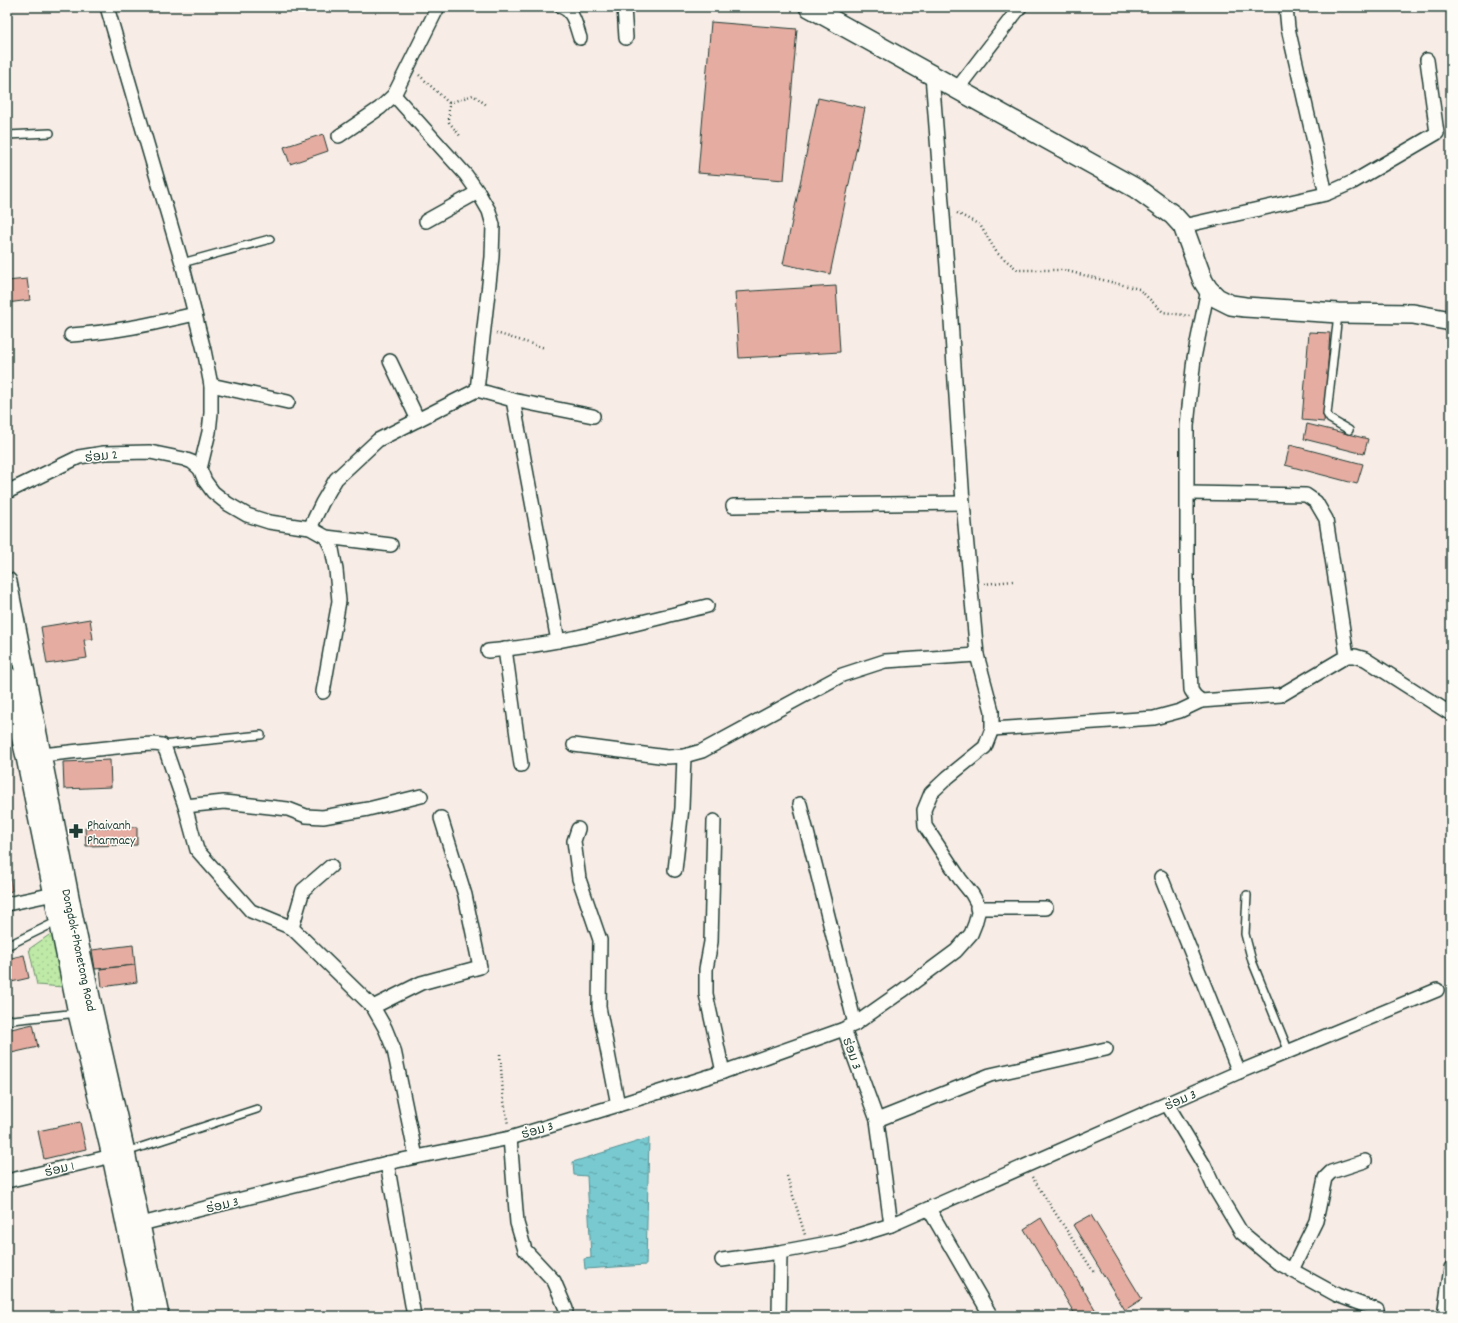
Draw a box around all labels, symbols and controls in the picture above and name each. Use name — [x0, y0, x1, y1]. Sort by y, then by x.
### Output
street label: ຮ່ອມ 2 — [84, 446, 119, 469]
place label: Phaivanh Pharmacy — [87, 817, 136, 851]
pharmacy icon: Phaivanh Pharmacy — [68, 823, 84, 839]
street label: Dongdok-Phonetong Road — [55, 888, 100, 1014]
street label: ຮ່ອມ 3 — [836, 1035, 865, 1073]
street label: ຮ່ອມ 3 — [1162, 1086, 1200, 1117]
street label: ຮ່ອມ 3 — [519, 1118, 556, 1145]
street label: ຮ່ອມ 1 — [43, 1158, 76, 1183]
street label: ຮ່ອມ 3 — [204, 1193, 241, 1220]

